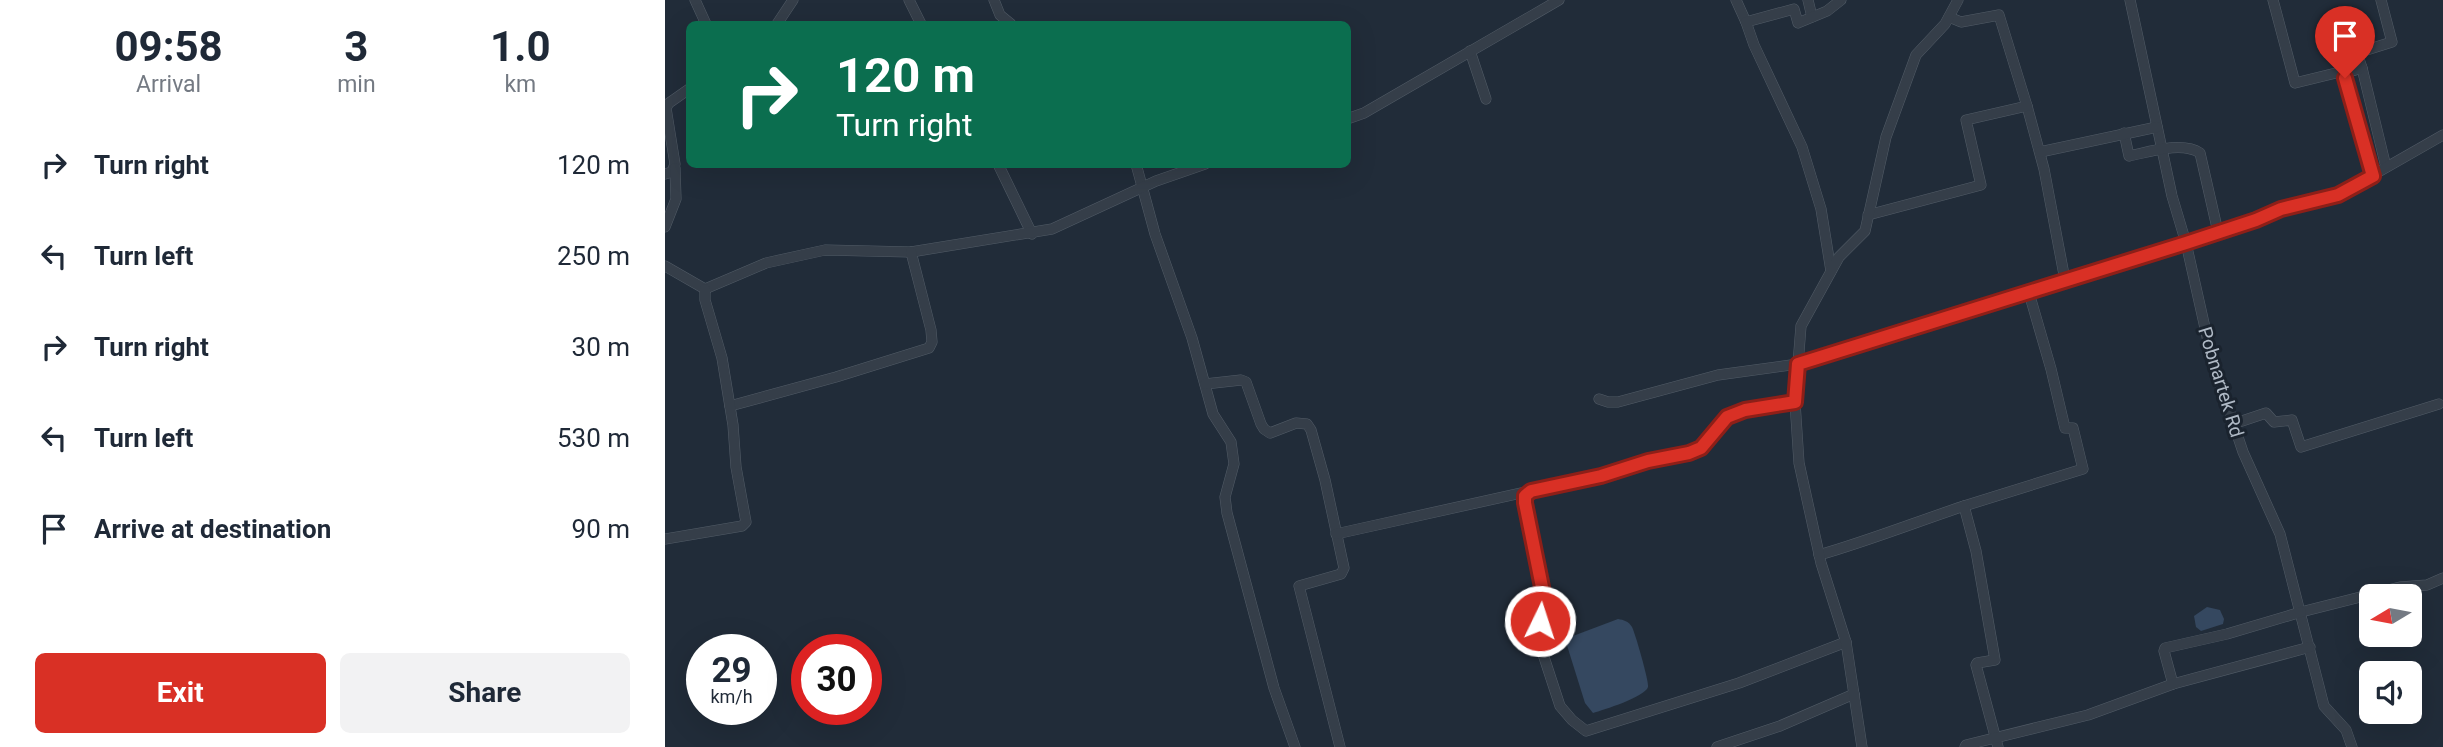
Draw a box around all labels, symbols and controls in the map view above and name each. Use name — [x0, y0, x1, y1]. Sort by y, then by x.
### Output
pin — [2315, 6, 2375, 78]
icon: arrive — [2326, 17, 2364, 55]
text: 09:58 — [114, 22, 223, 71]
text: 3 — [344, 22, 368, 71]
text: 1.0 — [490, 22, 550, 71]
text: 120 m — [836, 47, 975, 104]
icon: right — [721, 49, 812, 140]
text: Arrival — [136, 71, 201, 98]
text: min — [337, 71, 376, 98]
text: km — [504, 71, 536, 98]
text: Turn right — [836, 106, 972, 144]
icon: right — [35, 146, 73, 184]
text: Turn right — [94, 150, 209, 180]
text: 120 m — [557, 150, 630, 180]
icon: left — [35, 237, 73, 275]
text: Turn left — [94, 241, 193, 271]
text: 250 m — [557, 241, 630, 271]
street label: Pobnartek Rd — [2193, 324, 2249, 440]
icon: right — [35, 328, 73, 366]
text: Turn right — [94, 332, 209, 362]
text: 30 m — [572, 332, 630, 362]
icon: left — [35, 419, 73, 457]
text: Turn left — [94, 423, 193, 453]
text: 530 m — [557, 423, 630, 453]
icon: arrive — [35, 510, 73, 548]
text: Arrive at destination — [94, 514, 331, 544]
text: 90 m — [572, 514, 630, 544]
position arrow — [1503, 584, 1577, 658]
north arrow — [2359, 584, 2422, 648]
map controls — [2359, 584, 2422, 724]
speed limit sign: 30 — [791, 634, 882, 725]
text: 29 — [711, 650, 752, 691]
button: Exit — [35, 653, 326, 733]
button: Share — [340, 653, 630, 733]
button: sound — [2359, 661, 2422, 724]
text: km/h — [710, 686, 753, 707]

